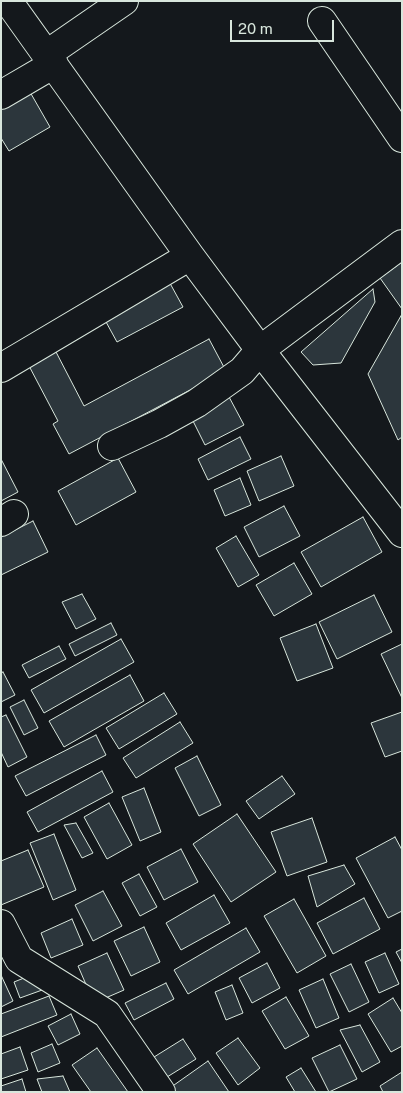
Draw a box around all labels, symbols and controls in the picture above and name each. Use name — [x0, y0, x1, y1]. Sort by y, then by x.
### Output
scale bar — [233, 10, 337, 42]
text: 20 m — [238, 20, 273, 37]

